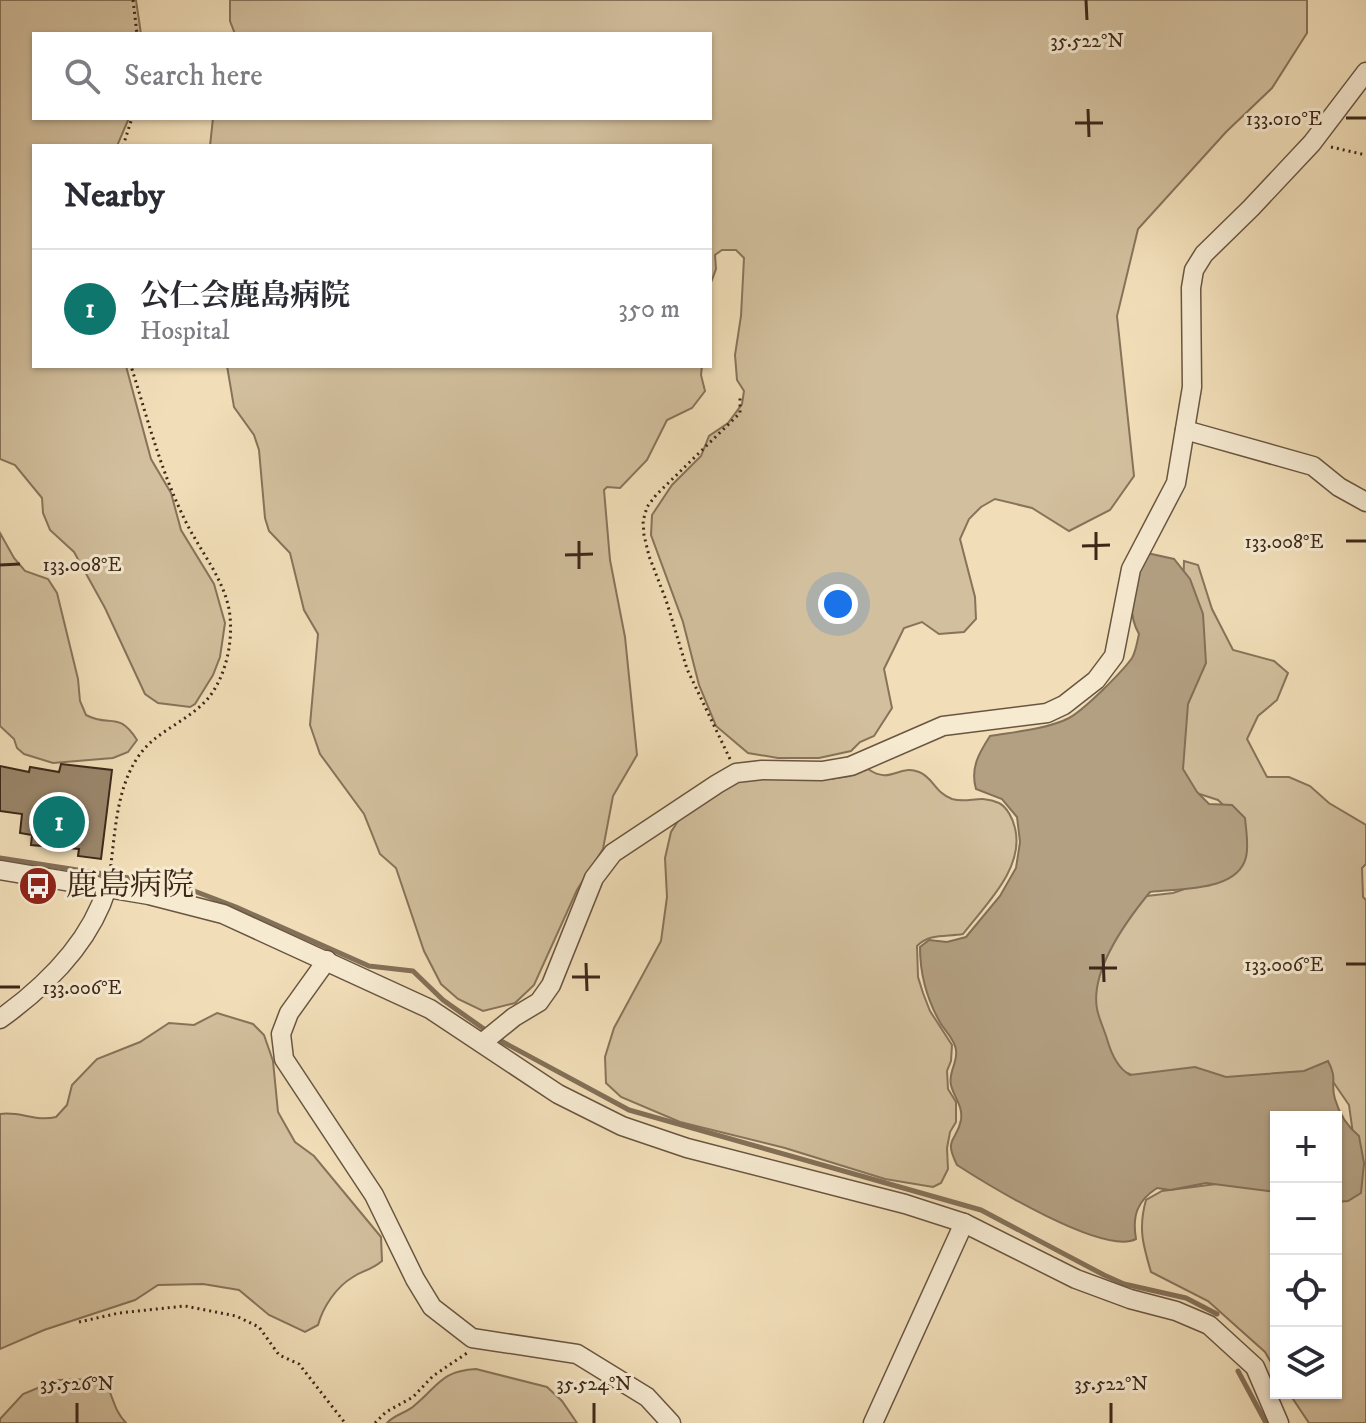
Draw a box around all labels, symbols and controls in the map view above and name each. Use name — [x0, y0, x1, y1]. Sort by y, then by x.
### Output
text: 35.522°N — [1050, 29, 1124, 54]
search box — [32, 32, 712, 120]
icon: search — [60, 54, 104, 98]
text: Search here — [124, 58, 263, 95]
text: 133.010°E — [1246, 107, 1322, 132]
text: Nearby — [64, 175, 165, 217]
text: 公仁会鹿島病院 — [140, 278, 350, 315]
text: 1 — [85, 293, 95, 326]
text: 350 m — [618, 293, 680, 326]
text: Hospital — [140, 315, 230, 348]
text: 133.008°E — [1244, 530, 1324, 555]
text: 133.008°E — [42, 553, 122, 578]
your location — [818, 584, 858, 624]
pin: 1 — [33, 792, 85, 852]
bus stop icon: 鹿島病院 — [17, 865, 59, 907]
place label: 鹿島病院 — [66, 866, 194, 906]
text: 133.006°E — [1244, 953, 1324, 978]
text: 133.006°E — [42, 976, 122, 1001]
map controls — [1270, 1111, 1342, 1399]
button: + — [1270, 1111, 1342, 1183]
button: − — [1270, 1183, 1342, 1255]
button: locate — [1270, 1255, 1342, 1327]
button: layers — [1270, 1327, 1342, 1399]
text: 35.526°N — [40, 1372, 114, 1397]
text: 35.524°N — [556, 1372, 632, 1397]
text: 35.522°N — [1074, 1372, 1148, 1397]

